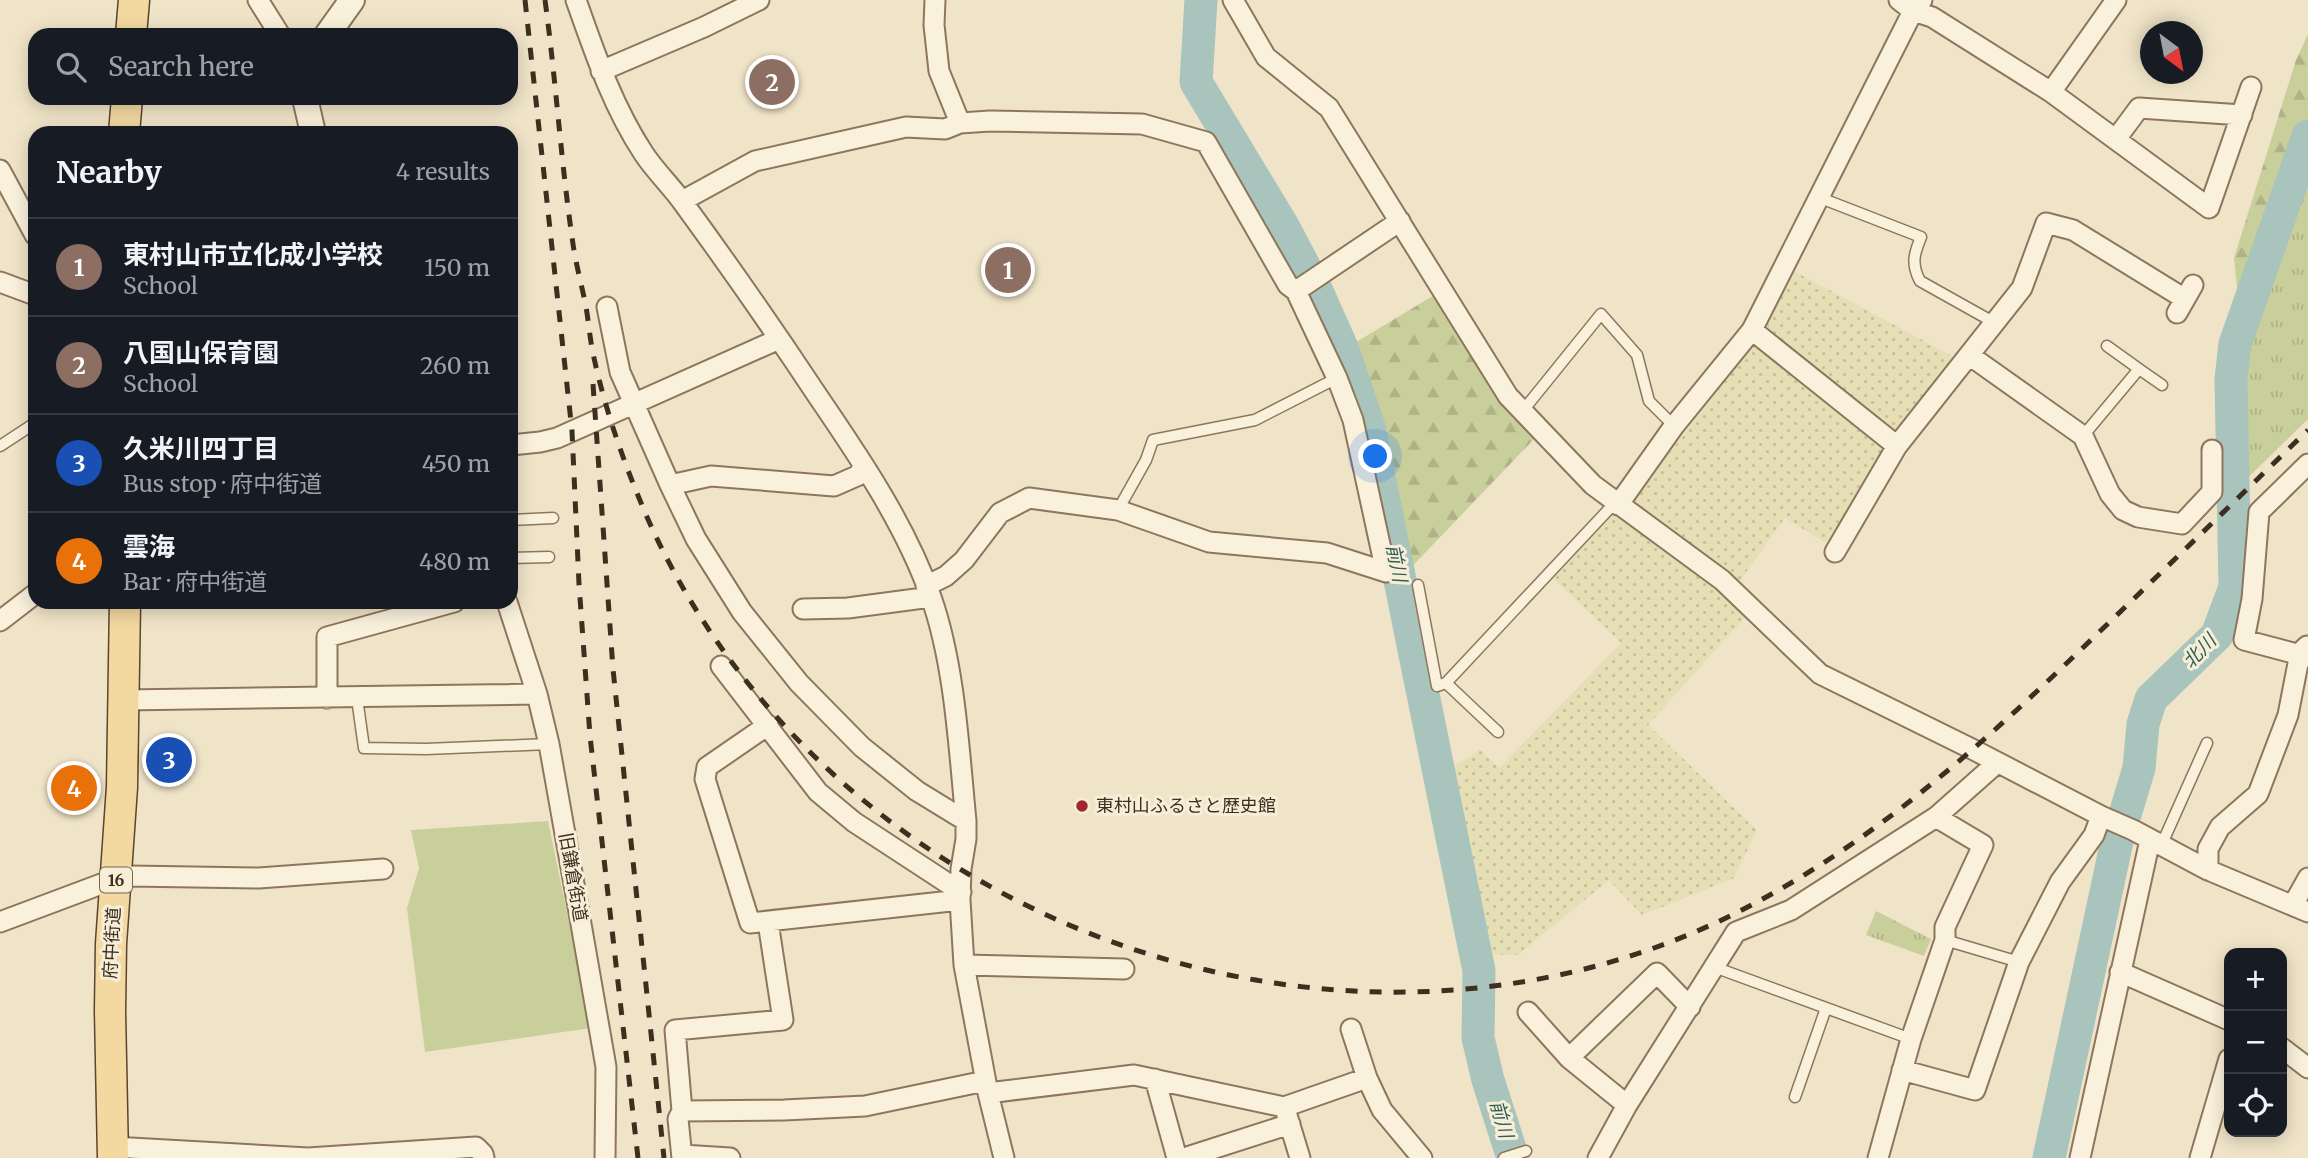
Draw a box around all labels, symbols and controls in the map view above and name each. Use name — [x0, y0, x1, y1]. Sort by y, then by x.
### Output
north arrow — [2140, 21, 2203, 84]
search box — [28, 28, 518, 105]
icon: search — [52, 48, 90, 86]
text: Search here — [108, 50, 254, 83]
pin: 2 — [749, 56, 795, 108]
text: Nearby — [56, 153, 162, 191]
text: 4 results — [396, 157, 490, 186]
text: 東村山市立化成小学校 — [123, 238, 383, 271]
pin: 1 — [985, 244, 1031, 296]
text: 1 — [74, 253, 84, 282]
text: 150 m — [424, 253, 490, 282]
text: School — [123, 271, 198, 300]
text: 八国山保育園 — [123, 336, 279, 369]
text: 2 — [72, 351, 86, 380]
text: 260 m — [420, 351, 490, 380]
text: School — [123, 369, 198, 398]
text: 久米川四丁目 — [123, 432, 279, 465]
your location — [1358, 439, 1392, 473]
text: 3 — [72, 449, 86, 478]
text: 450 m — [422, 449, 490, 478]
text: Bus stop · 府中街道 — [123, 469, 322, 498]
text: 雲海 — [123, 530, 175, 563]
water label: 前川 — [1382, 542, 1413, 586]
text: 4 — [72, 547, 86, 576]
text: 480 m — [419, 547, 490, 576]
text: Bar · 府中街道 — [123, 567, 267, 596]
water label: 北川 — [2177, 628, 2222, 673]
pin: 3 — [146, 734, 192, 786]
pin: 4 — [51, 762, 97, 814]
place label: 東村山ふるさと歴史館 — [1096, 794, 1276, 817]
marker: 東村山ふるさと歴史館 — [1074, 798, 1090, 814]
street label: 旧鎌倉街道 — [554, 831, 593, 923]
road number: 16 — [100, 867, 132, 892]
street label: 府中街道 — [98, 906, 125, 980]
map controls — [2224, 948, 2287, 1137]
button: + — [2224, 948, 2287, 1011]
button: − — [2224, 1011, 2287, 1074]
button: locate — [2224, 1074, 2287, 1137]
water label: 前川 — [1485, 1097, 1519, 1142]

